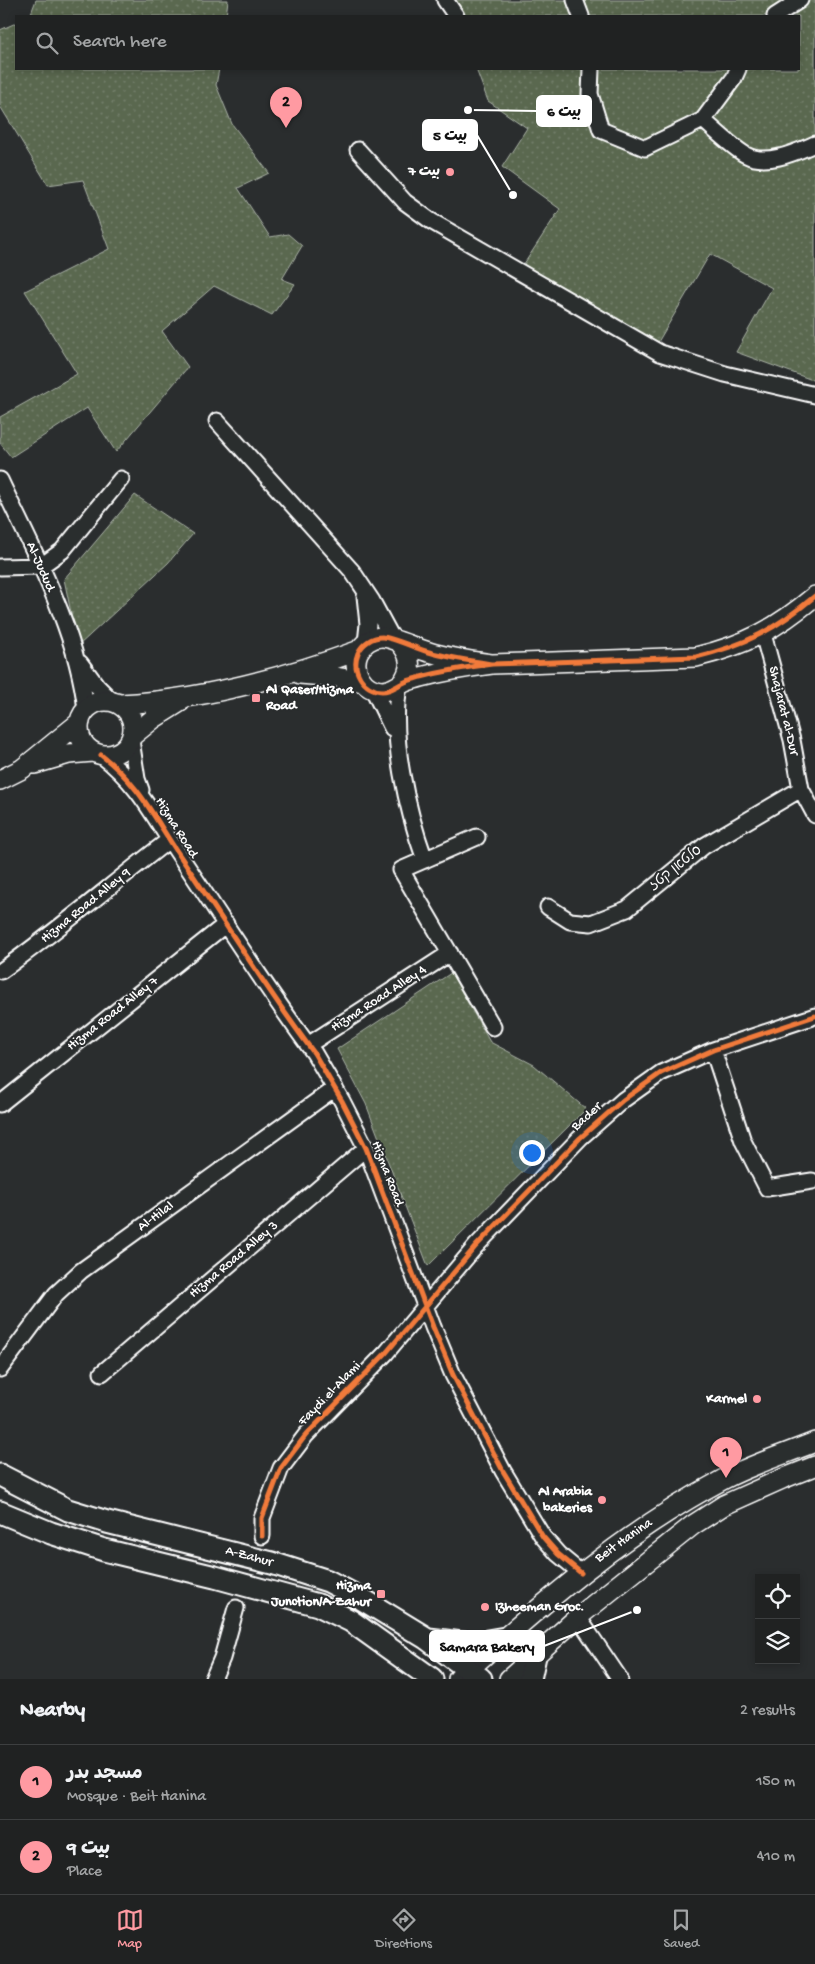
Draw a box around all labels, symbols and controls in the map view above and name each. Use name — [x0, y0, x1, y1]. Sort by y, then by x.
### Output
search box — [15, 15, 800, 70]
icon: search — [33, 29, 61, 57]
text: Search here — [73, 31, 167, 54]
pin: 2 — [270, 87, 302, 128]
callout: بيت 6 — [537, 96, 591, 126]
text: بيت 6 — [547, 104, 581, 122]
callout: بيت 5 — [423, 120, 477, 150]
text: بيت 5 — [433, 128, 467, 146]
place label: بيت 7 — [407, 164, 440, 181]
marker: بيت 7 — [444, 166, 456, 178]
street label: Al-Judud — [22, 539, 59, 596]
street label: Shajarat al-Dur — [764, 665, 803, 758]
place label: Al Qaser/Hizma Road — [265, 682, 355, 715]
marker: Al Qaser/Hizma Road — [250, 692, 262, 704]
street label: Hizma Road — [151, 794, 202, 863]
street label: סלטאן קטז — [646, 842, 706, 895]
street label: Hizma Road Alley 9 — [38, 864, 134, 948]
street label: Hizma Road Alley 4 — [328, 962, 430, 1036]
street label: Hizma Road Alley 7 — [64, 973, 163, 1055]
street label: Bader — [567, 1098, 607, 1136]
street label: Hizma Road — [367, 1139, 408, 1211]
your location — [519, 1140, 545, 1166]
street label: Al-Hilal — [135, 1198, 177, 1236]
street label: Hizma Road Alley 3 — [186, 1218, 282, 1302]
street label: Faydi el-Alami — [294, 1358, 365, 1431]
place label: Karmel — [705, 1391, 747, 1408]
marker: Karmel — [751, 1393, 763, 1405]
pin: 1 — [710, 1437, 742, 1478]
place label: Al Arabia bakeries — [537, 1484, 593, 1517]
marker: Al Arabia bakeries — [596, 1494, 608, 1506]
street label: Beit Hanina — [591, 1514, 657, 1568]
street label: A-Zahur — [223, 1543, 276, 1572]
map controls — [755, 1574, 800, 1664]
button: locate — [755, 1574, 800, 1619]
place label: Hizma Junction/A-Zahur — [270, 1578, 373, 1611]
marker: Hizma Junction/A-Zahur — [375, 1588, 387, 1600]
place label: Izheeman Groc. — [495, 1599, 584, 1616]
marker: Izheeman Groc. — [479, 1601, 491, 1613]
button: layers — [755, 1619, 800, 1664]
callout: Samara Bakery — [430, 1631, 544, 1661]
text: Samara Bakery — [440, 1639, 535, 1657]
text: Nearby — [20, 1699, 85, 1724]
text: 2 results — [740, 1702, 795, 1721]
text: مسجد بدر — [67, 1763, 143, 1786]
text: 1 — [33, 1773, 39, 1792]
text: 150 m — [756, 1773, 795, 1792]
text: Mosque · Beit Hanina — [67, 1788, 206, 1807]
text: بيت 9 — [67, 1838, 110, 1861]
text: 2 — [32, 1848, 40, 1867]
text: 410 m — [757, 1848, 795, 1867]
text: Place — [67, 1863, 102, 1882]
tab: Map — [116, 1906, 144, 1953]
tab: Directions — [375, 1906, 432, 1953]
tab: Saved — [663, 1906, 699, 1953]

